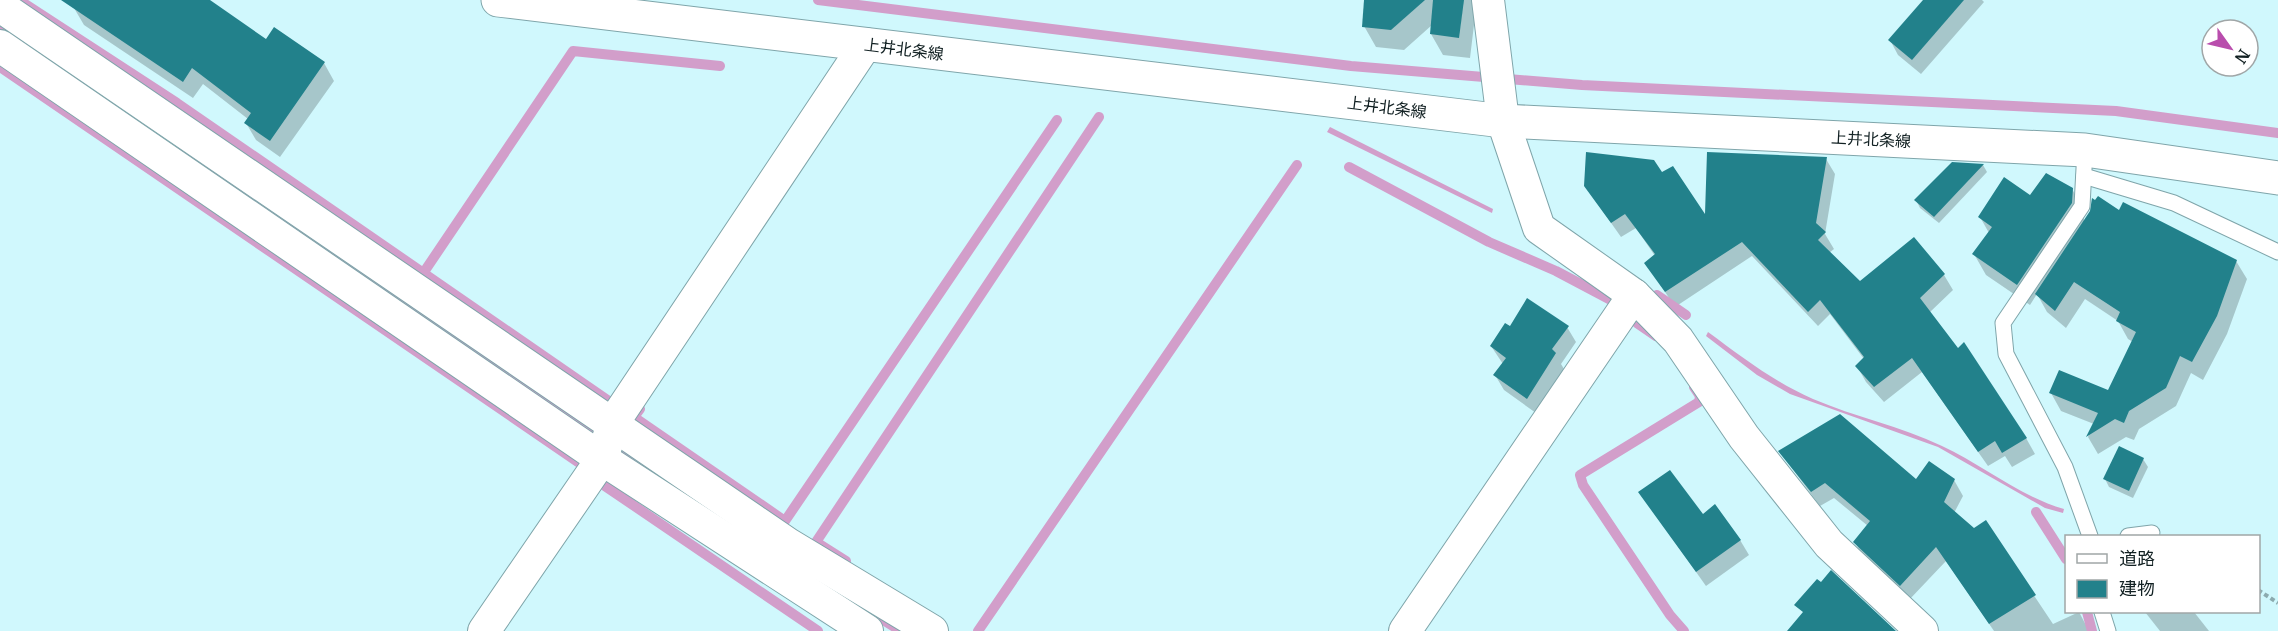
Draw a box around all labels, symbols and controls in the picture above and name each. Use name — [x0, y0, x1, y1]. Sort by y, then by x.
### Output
north arrow — [2200, 18, 2260, 78]
street label: 上井北条線 — [863, 34, 945, 64]
text: N — [2230, 46, 2254, 68]
street label: 上井北条線 — [1346, 92, 1428, 122]
street label: 上井北条線 — [1831, 127, 1911, 151]
legend — [2065, 535, 2260, 613]
text: 道路 — [2119, 547, 2155, 570]
text: 建物 — [2119, 577, 2155, 600]

